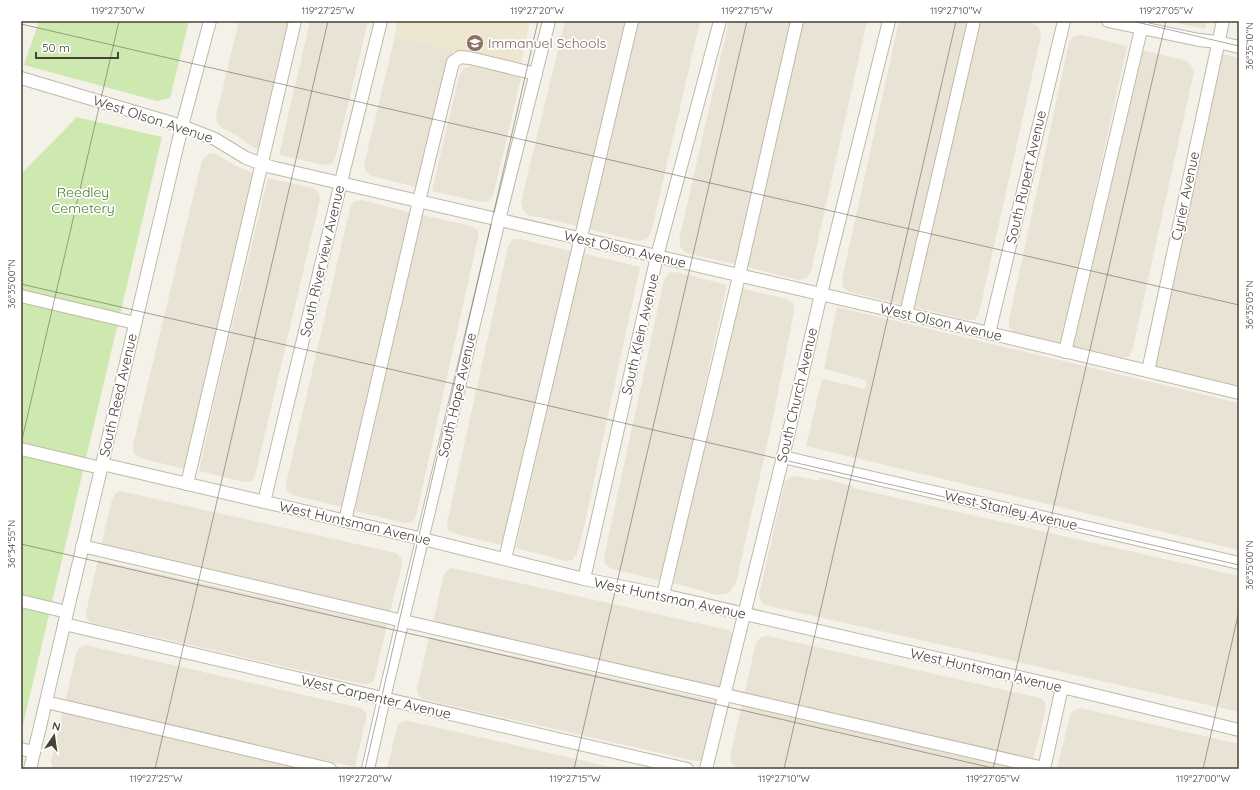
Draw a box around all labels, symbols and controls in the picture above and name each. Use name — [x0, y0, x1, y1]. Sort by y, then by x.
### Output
text: 119°27'30"W — [91, 4, 145, 17]
text: 119°27'25"W — [301, 4, 355, 17]
text: 119°27'20"W — [510, 4, 564, 17]
text: 119°27'15"W — [721, 4, 773, 17]
text: 119°27'10"W — [930, 4, 982, 17]
text: 119°27'05"W — [1139, 4, 1193, 17]
text: 36°35'10"N — [1243, 22, 1256, 70]
school or university icon: Immanuel Schools — [465, 33, 485, 53]
scale bar — [36, 34, 118, 60]
place label: Immanuel Schools — [488, 34, 606, 52]
text: 50 m — [42, 40, 70, 55]
street label: West Olson Avenue — [91, 91, 215, 147]
street label: South Rupert Avenue — [1002, 109, 1050, 245]
street label: Cyrier Avenue — [1167, 150, 1203, 242]
park label: Reedley Cemetery — [51, 183, 115, 217]
street label: South Riverview Avenue — [296, 183, 348, 339]
street label: West Olson Avenue — [562, 226, 688, 272]
text: 36°35'00"N — [5, 259, 18, 309]
street label: South Klein Avenue — [617, 271, 663, 396]
text: 36°35'05"N — [1243, 280, 1256, 330]
street label: West Olson Avenue — [878, 299, 1004, 345]
street label: South Church Avenue — [773, 326, 821, 464]
street label: South Reed Avenue — [95, 331, 141, 458]
street label: South Hope Avenue — [434, 331, 480, 459]
street label: West Stanley Avenue — [943, 486, 1079, 534]
street label: West Huntsman Avenue — [277, 497, 433, 549]
text: 36°34'55"N — [5, 520, 18, 568]
text: 36°35'00"N — [1243, 540, 1256, 590]
street label: West Huntsman Avenue — [592, 573, 748, 623]
street label: West Huntsman Avenue — [908, 644, 1064, 696]
street label: West Carpenter Avenue — [299, 671, 453, 723]
north arrow — [34, 716, 74, 756]
text: N — [51, 719, 62, 734]
text: 119°27'25"W — [129, 772, 183, 785]
text: 119°27'20"W — [338, 772, 392, 785]
text: 119°27'15"W — [549, 772, 601, 785]
text: 119°27'10"W — [758, 772, 810, 785]
text: 119°27'05"W — [966, 772, 1020, 785]
text: 119°27'00"W — [1176, 772, 1230, 785]

